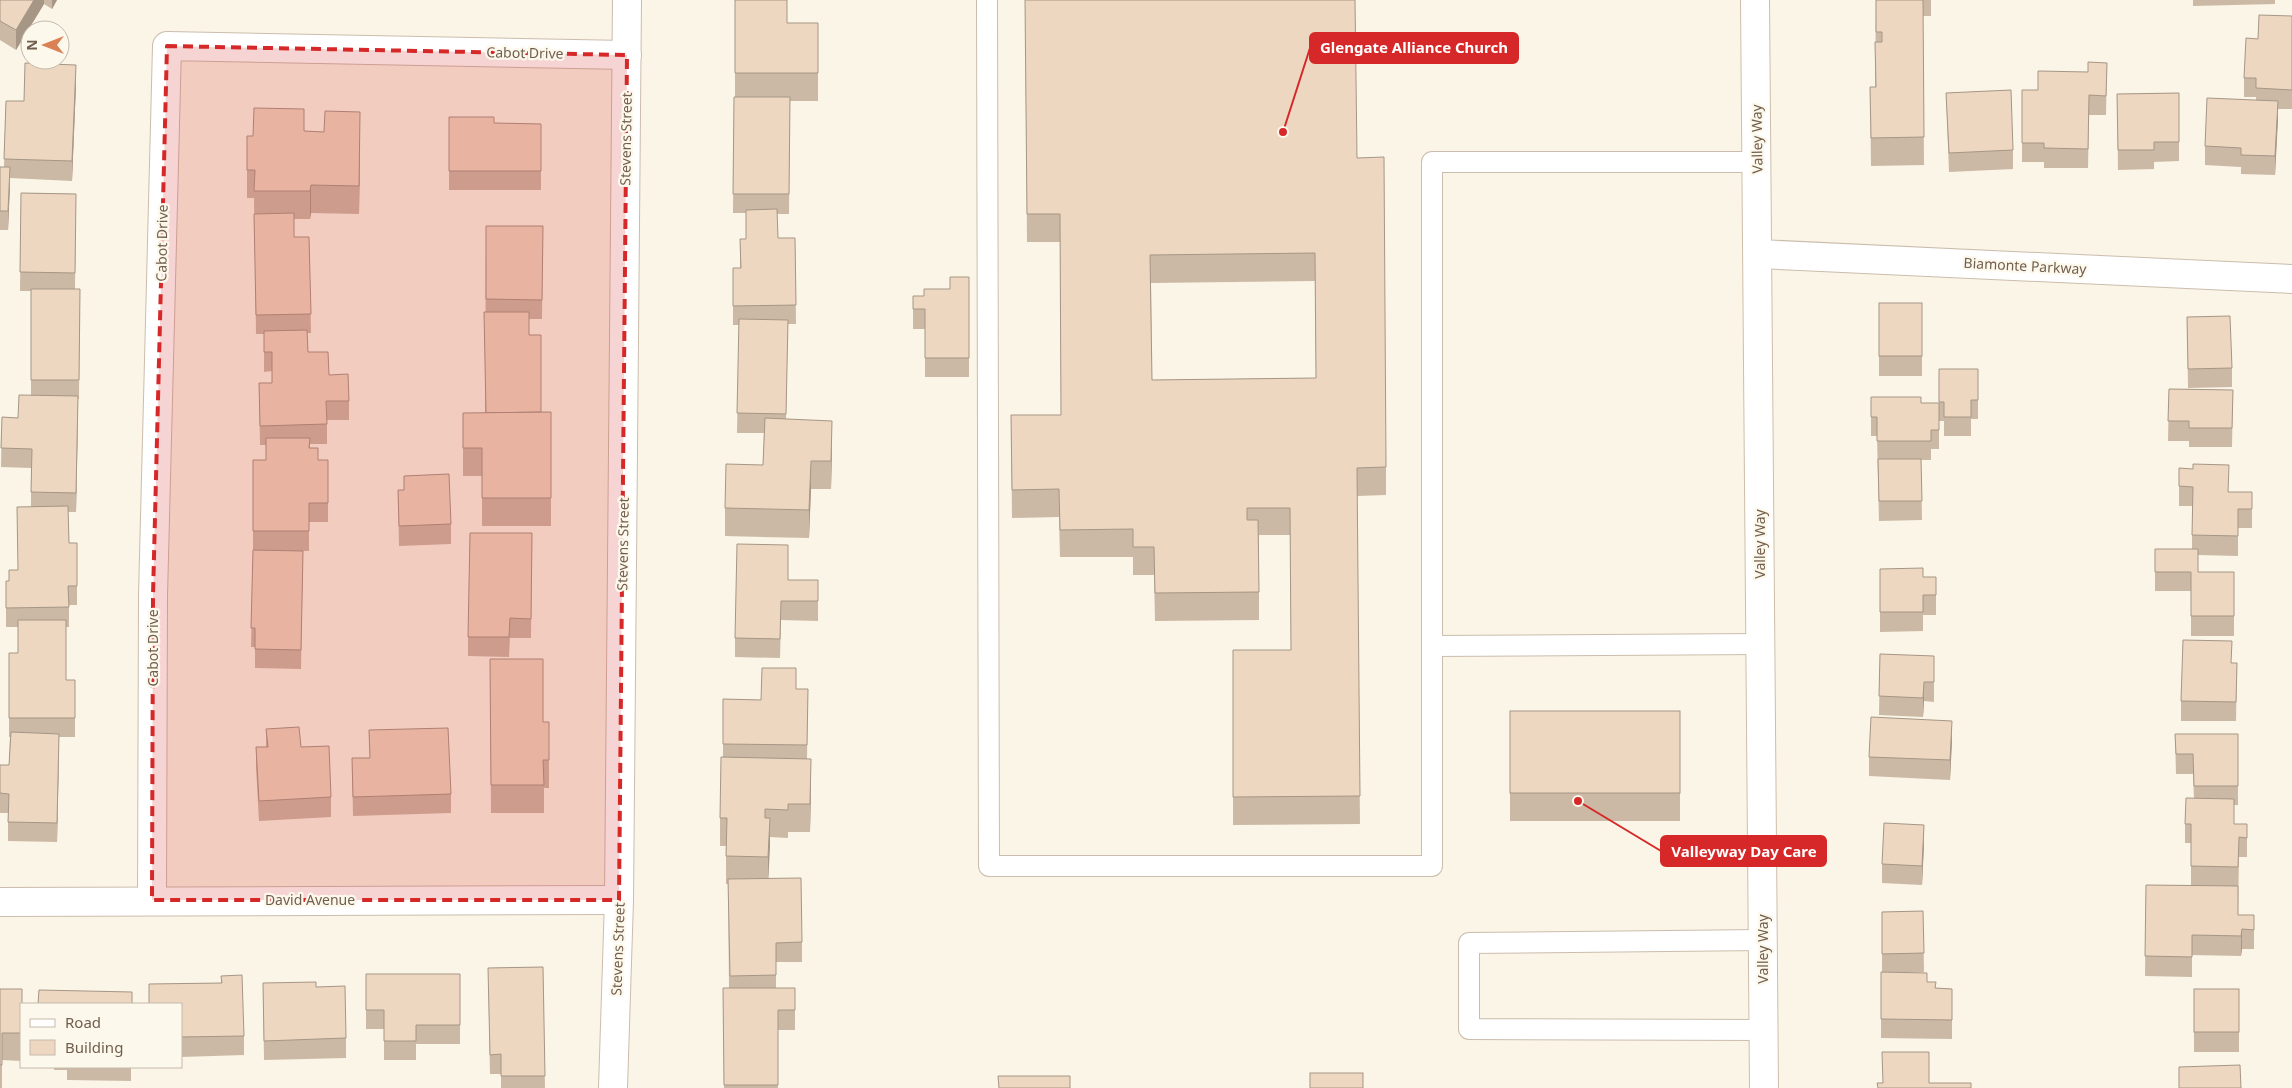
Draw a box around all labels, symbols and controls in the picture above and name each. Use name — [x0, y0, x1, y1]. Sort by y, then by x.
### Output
north arrow — [20, 20, 70, 70]
callout: Glengate Alliance Church — [1310, 33, 1518, 63]
text: Glengate Alliance Church — [1320, 37, 1508, 57]
text: N — [22, 39, 41, 51]
street label: Cabot Drive — [486, 42, 564, 63]
street label: Stevens Street — [615, 92, 636, 186]
street label: Valley Way — [1746, 103, 1767, 174]
street label: Cabot Drive — [151, 204, 172, 282]
street label: Biamonte Parkway — [1963, 253, 2088, 278]
street label: Stevens Street — [612, 497, 633, 591]
street label: Valley Way — [1750, 508, 1769, 579]
street label: Cabot Drive — [143, 609, 162, 687]
callout: Valleyway Day Care — [1661, 836, 1826, 866]
text: Valleyway Day Care — [1671, 841, 1817, 861]
street label: David Avenue — [265, 890, 355, 909]
street label: Stevens Street — [606, 902, 629, 996]
street label: Valley Way — [1753, 913, 1772, 984]
legend — [20, 1003, 182, 1068]
text: Road — [65, 1012, 101, 1032]
text: Building — [65, 1037, 123, 1057]

